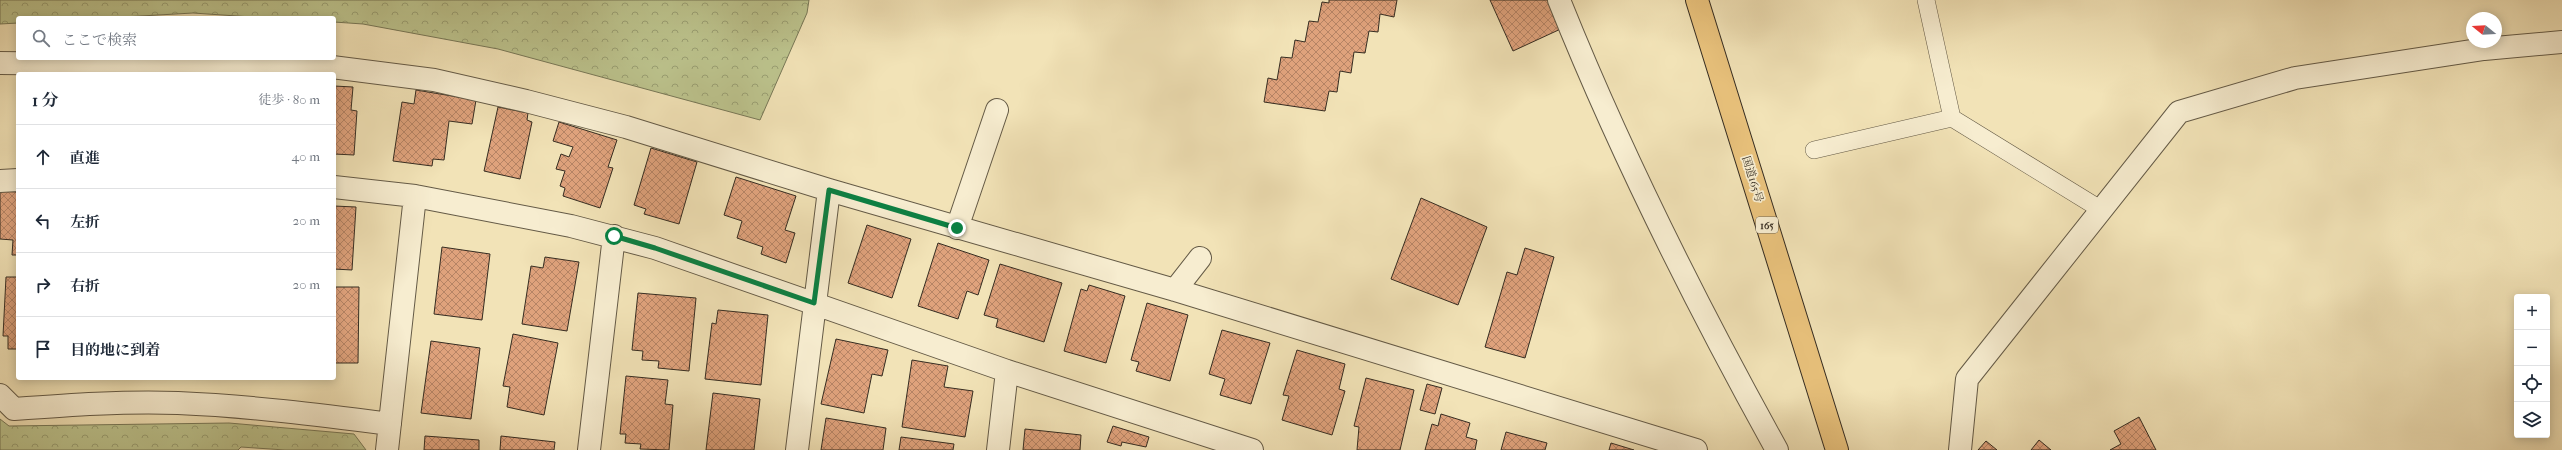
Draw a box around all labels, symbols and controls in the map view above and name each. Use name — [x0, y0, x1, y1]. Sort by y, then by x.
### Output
north arrow — [2466, 12, 2502, 48]
search box — [16, 16, 336, 60]
icon: search — [30, 27, 52, 49]
text: ここで検索 — [62, 31, 137, 49]
text: 1 分 — [32, 90, 59, 110]
text: 徒歩 · 80 m — [258, 92, 320, 107]
icon: ahead — [32, 146, 54, 168]
text: 直進 — [70, 149, 100, 167]
text: 40 m — [292, 149, 320, 164]
street label: 国道165号 — [1739, 154, 1766, 204]
icon: left — [32, 210, 54, 232]
text: 左折 — [70, 213, 100, 231]
text: 20 m — [293, 213, 320, 228]
road number: 165 — [1756, 217, 1778, 233]
route end — [948, 219, 966, 237]
route start — [605, 227, 623, 245]
icon: right — [32, 274, 54, 296]
text: 右折 — [70, 277, 100, 295]
text: 20 m — [293, 277, 320, 292]
map controls — [2514, 294, 2550, 438]
button: + — [2514, 294, 2550, 330]
button: − — [2514, 330, 2550, 366]
icon: arrive — [32, 338, 54, 360]
text: 目的地に到着 — [70, 341, 160, 359]
button: locate — [2514, 366, 2550, 402]
button: layers — [2514, 402, 2550, 438]

